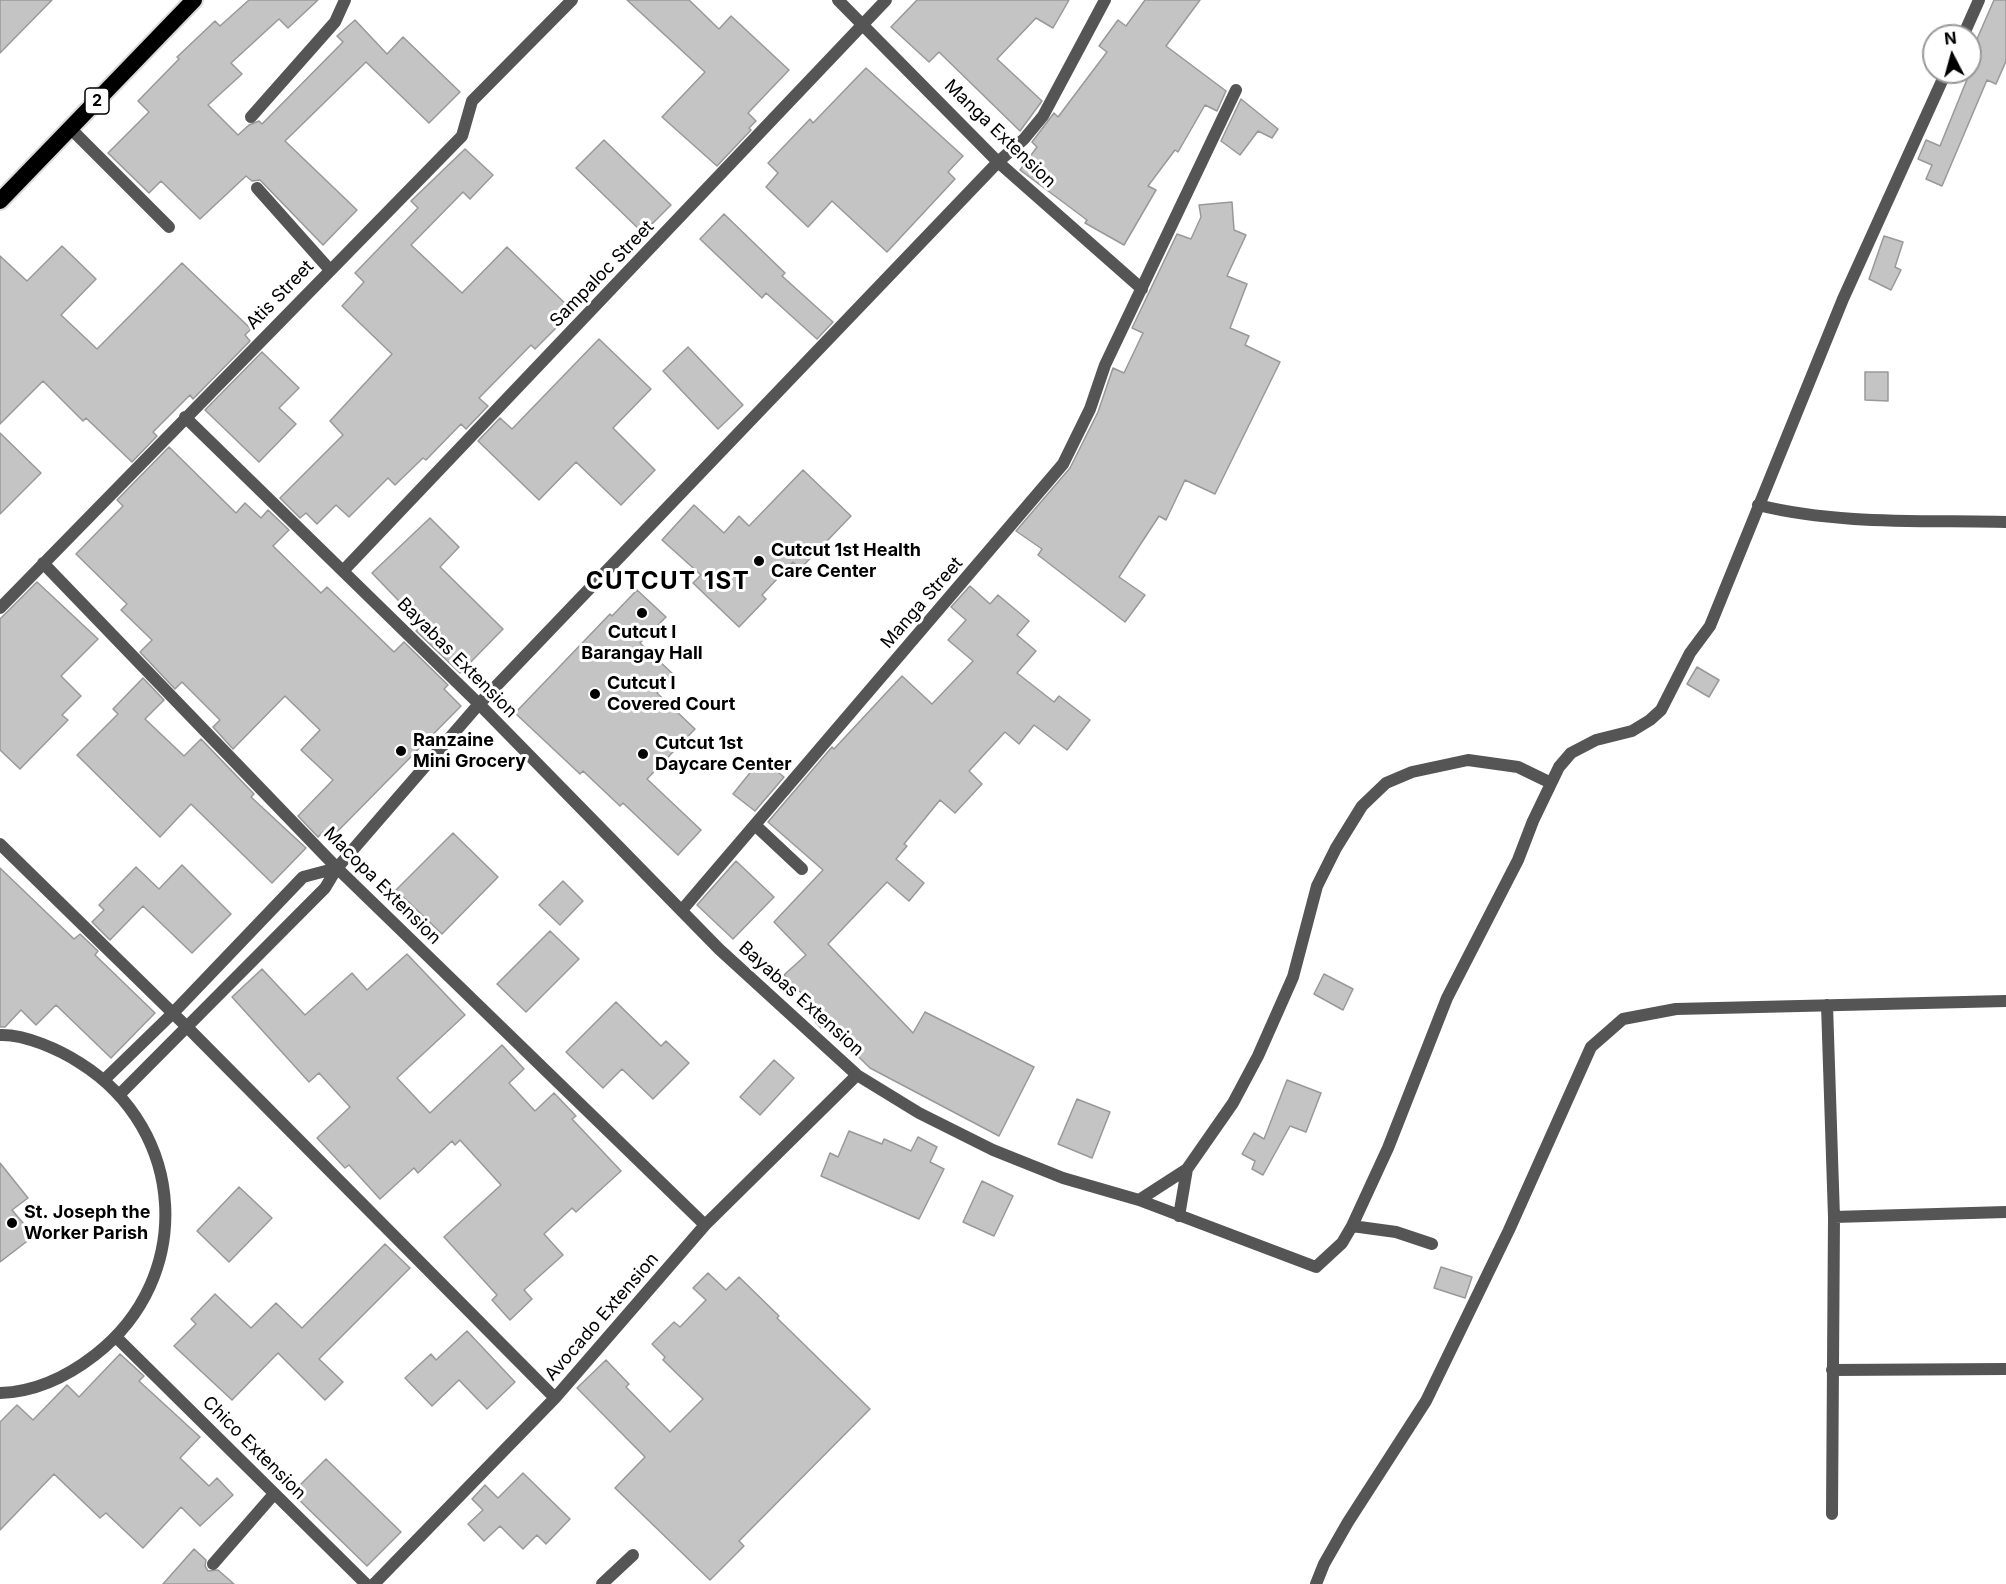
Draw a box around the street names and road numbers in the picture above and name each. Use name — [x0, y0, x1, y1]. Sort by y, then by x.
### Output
street label: Manga Extension — [940, 75, 1060, 193]
road number: 2 — [85, 88, 109, 114]
street label: Sampaloc Street — [546, 216, 658, 332]
street label: Atis Street — [242, 256, 318, 334]
street label: Manga Street — [876, 553, 968, 653]
street label: Bayabas Extension — [393, 594, 521, 722]
street label: Macopa Extension — [319, 823, 445, 949]
street label: Bayabas Extension — [734, 937, 868, 1061]
street label: Avocado Extension — [541, 1249, 663, 1385]
street label: Chico Extension — [198, 1392, 310, 1504]

